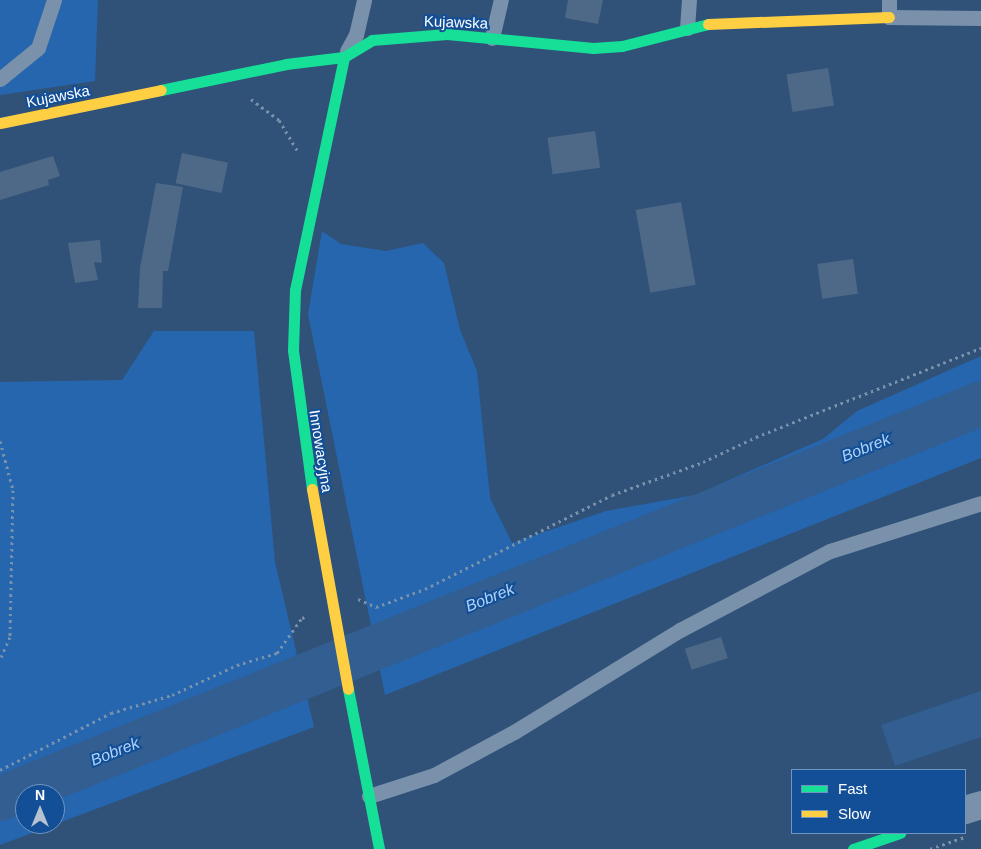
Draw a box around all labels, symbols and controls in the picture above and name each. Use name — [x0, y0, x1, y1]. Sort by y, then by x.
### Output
street label: Kujawska — [424, 12, 488, 32]
street label: Kujawska — [25, 81, 91, 111]
street label: Innowacyjna — [306, 408, 336, 494]
water label: Bobrek — [839, 430, 893, 466]
water label: Bobrek — [463, 580, 517, 616]
water label: Bobrek — [88, 734, 142, 770]
legend — [791, 769, 966, 834]
text: Fast — [838, 780, 867, 797]
north arrow — [15, 784, 65, 834]
text: N — [35, 787, 45, 803]
text: Slow — [838, 805, 871, 822]

